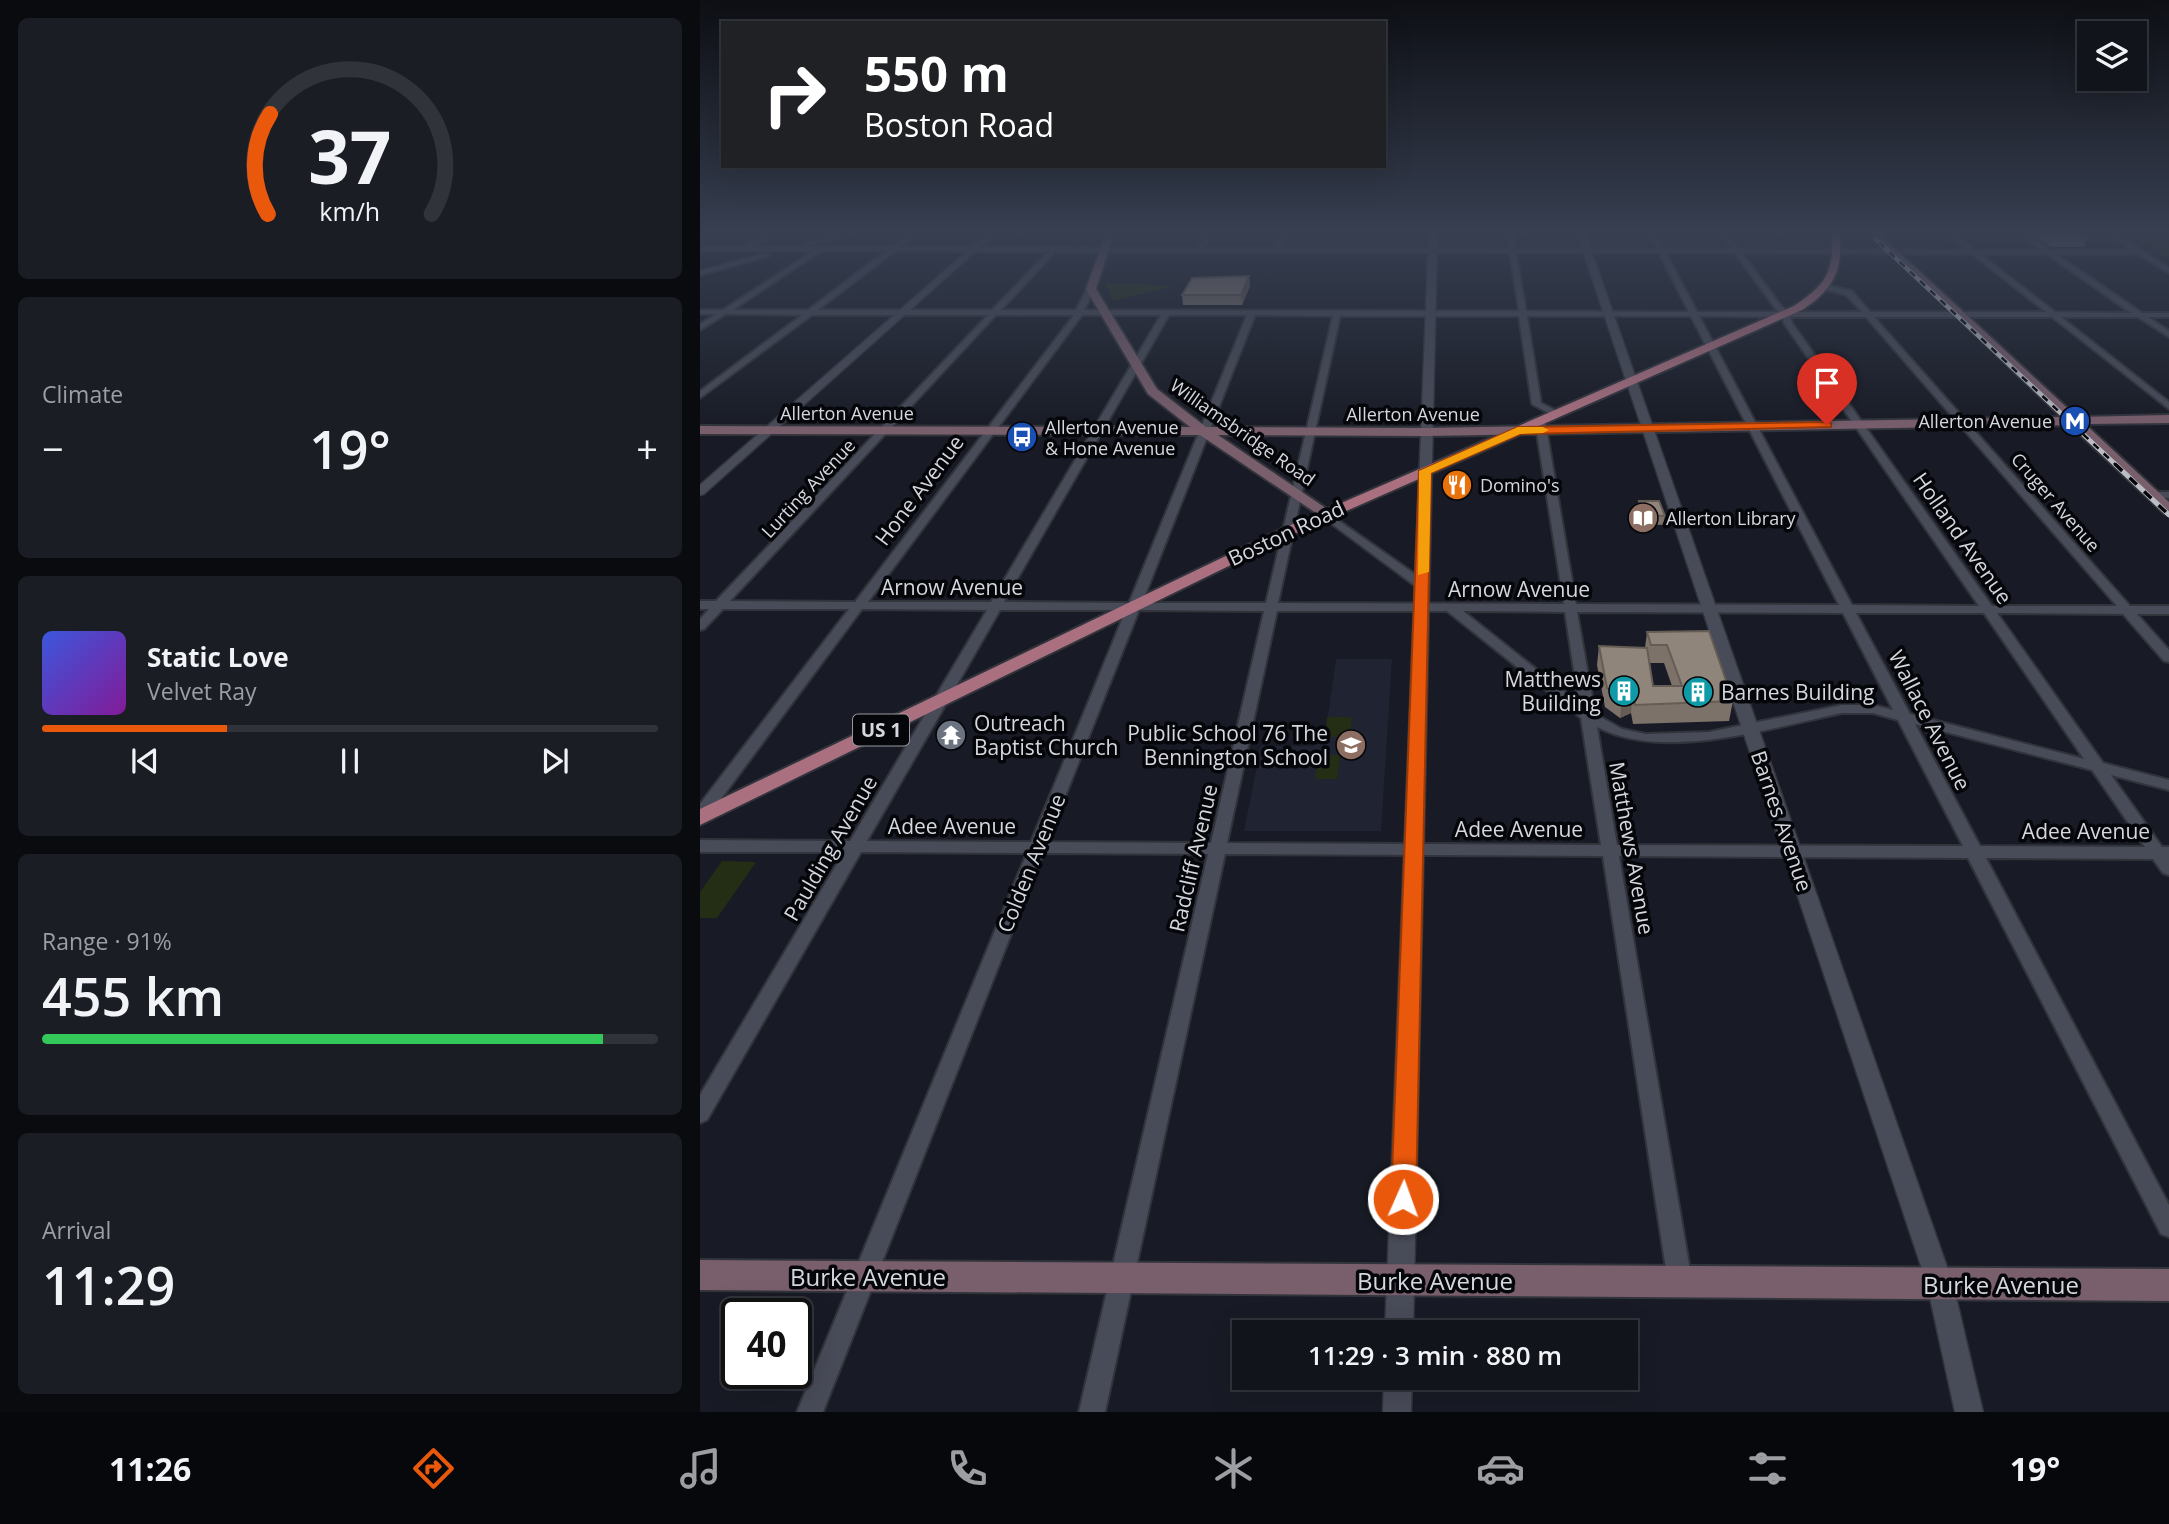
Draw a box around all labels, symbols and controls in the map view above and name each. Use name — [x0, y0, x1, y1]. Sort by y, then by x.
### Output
map controls — [2077, 21, 2147, 91]
button: layers — [2077, 21, 2147, 91]
text: 550 m — [864, 40, 1009, 106]
icon: right — [749, 49, 840, 140]
text: Boston Road — [864, 103, 1054, 146]
text: 37 — [308, 107, 392, 206]
text: km/h — [320, 194, 380, 228]
pin — [1797, 353, 1857, 425]
icon: arrive — [1808, 364, 1846, 402]
street label: Williamsbridge Road — [1166, 373, 1320, 491]
text: Climate — [42, 378, 123, 410]
street label: Allerton Avenue — [780, 401, 914, 425]
street label: Allerton Avenue — [1346, 402, 1480, 426]
metro station icon: Allerton Avenue — [2058, 404, 2092, 438]
place label: Allerton Avenue — [1918, 409, 2052, 433]
text: 19° — [309, 413, 391, 484]
place label: Allerton Avenue & Hone Avenue — [1045, 415, 1179, 460]
bus stop icon: Allerton Avenue & Hone Avenue — [1005, 420, 1039, 454]
text: − — [42, 422, 64, 474]
text: + — [636, 422, 658, 474]
street label: Hone Avenue — [868, 429, 970, 551]
street label: Lurting Avenue — [756, 433, 860, 543]
street label: Cruger Avenue — [2006, 447, 2106, 557]
street label: Holland Avenue — [1907, 467, 2019, 609]
restaurant icon: Domino's — [1440, 468, 1474, 502]
place label: Domino's — [1480, 473, 1560, 497]
street label: Boston Road — [1224, 494, 1348, 572]
library icon: Allerton Library — [1626, 501, 1660, 535]
place label: Allerton Library — [1666, 506, 1797, 530]
street label: Arnow Avenue — [881, 573, 1023, 601]
street label: Arnow Avenue — [1448, 575, 1590, 603]
text: Static Love — [147, 639, 289, 675]
street label: Wallace Avenue — [1883, 645, 1977, 795]
place label: Matthews Building — [1505, 665, 1601, 717]
building icon: Matthews Building — [1607, 674, 1641, 708]
text: Velvet Ray — [147, 675, 257, 707]
building icon: Barnes Building — [1681, 675, 1715, 709]
place label: Barnes Building — [1721, 678, 1874, 706]
place label: Outreach Baptist Church — [974, 709, 1118, 761]
road number: US 1 — [853, 715, 909, 746]
temple icon: Outreach Baptist Church — [934, 718, 968, 752]
place label: Public School 76 The Bennington School — [1127, 719, 1328, 771]
school or university icon: Public School 76 The Bennington School — [1334, 728, 1368, 762]
icon: previous — [126, 742, 164, 780]
icon: pause — [331, 742, 369, 780]
icon: next — [536, 742, 574, 780]
street label: Barnes Avenue — [1745, 747, 1819, 895]
street label: Matthews Avenue — [1603, 759, 1661, 937]
street label: Paulding Avenue — [777, 770, 883, 926]
street label: Radcliff Avenue — [1162, 781, 1224, 935]
street label: Colden Avenue — [990, 789, 1072, 937]
street label: Adee Avenue — [888, 812, 1016, 840]
street label: Adee Avenue — [1455, 815, 1583, 843]
street label: Adee Avenue — [2022, 817, 2150, 845]
text: Range · 91% — [42, 925, 172, 957]
text: 455 km — [42, 960, 224, 1031]
position arrow — [1366, 1162, 1440, 1236]
text: Arrival — [42, 1214, 111, 1246]
text: 11:29 — [42, 1249, 175, 1320]
street label: Burke Avenue — [790, 1260, 946, 1293]
street label: Burke Avenue — [1357, 1264, 1513, 1297]
street label: Burke Avenue — [1923, 1268, 2079, 1301]
speed limit sign: 40 — [721, 1298, 812, 1389]
text: 11:29 · 3 min · 880 m — [1308, 1337, 1562, 1373]
icon: directions — [409, 1444, 458, 1493]
icon: music — [676, 1444, 725, 1493]
icon: phone — [943, 1444, 992, 1493]
icon: climate — [1209, 1444, 1258, 1493]
icon: car — [1476, 1444, 1525, 1493]
icon: filters — [1743, 1444, 1792, 1493]
text: 11:26 — [109, 1447, 191, 1490]
text: 19° — [2010, 1447, 2060, 1490]

